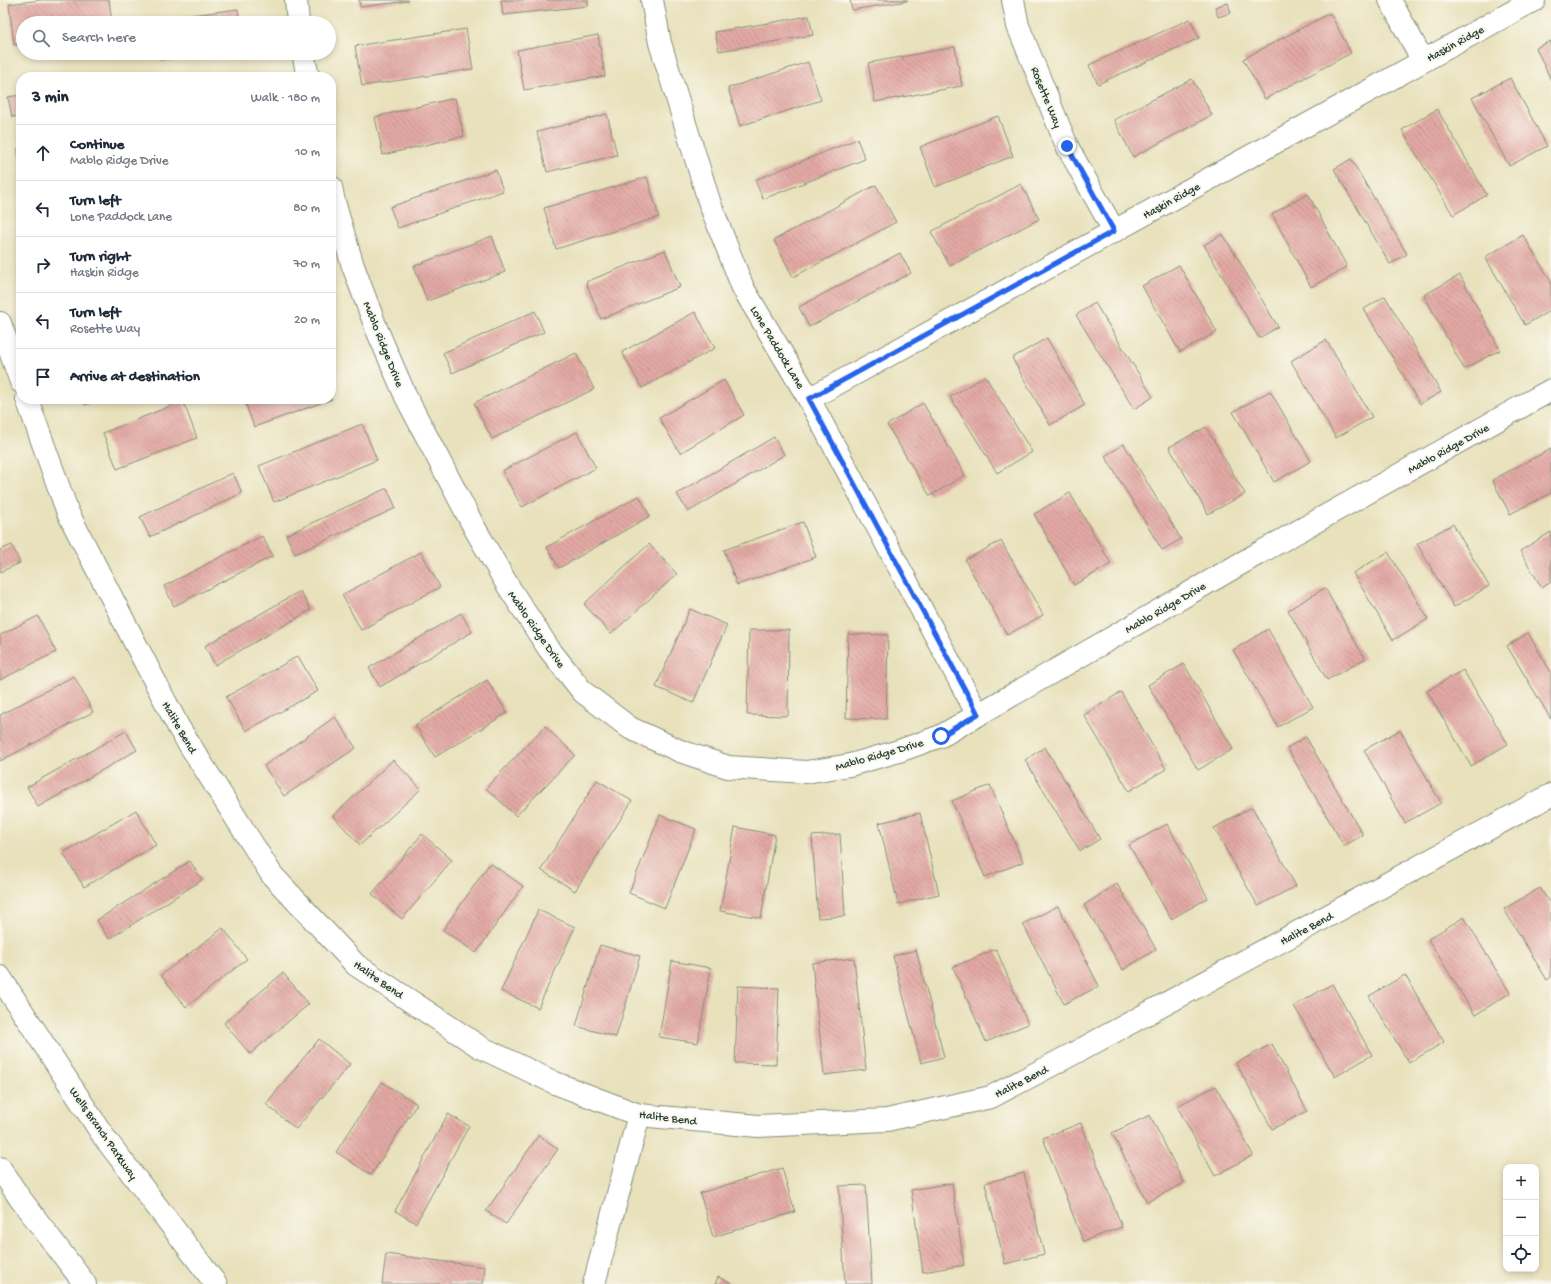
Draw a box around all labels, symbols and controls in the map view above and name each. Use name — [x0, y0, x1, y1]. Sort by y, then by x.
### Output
search box — [16, 16, 336, 60]
street label: Haskin Ridge — [1425, 23, 1488, 66]
icon: search — [30, 27, 52, 49]
text: Search here — [62, 29, 136, 47]
street label: Rosette Way — [1027, 65, 1064, 130]
text: 3 min — [32, 88, 69, 108]
text: Walk · 180 m — [251, 91, 320, 106]
text: Continue — [70, 136, 124, 154]
route end — [1058, 137, 1076, 155]
icon: ahead — [32, 142, 54, 164]
text: 10 m — [295, 145, 320, 160]
text: Mablo Ridge Drive — [70, 154, 169, 169]
street label: Haskin Ridge — [1141, 180, 1204, 223]
text: Turn left — [70, 192, 121, 210]
icon: left — [32, 198, 54, 220]
text: 80 m — [293, 201, 320, 216]
text: Lone Paddock Lane — [70, 210, 172, 225]
text: Turn right — [70, 248, 130, 266]
icon: right — [32, 254, 54, 276]
text: 70 m — [294, 257, 320, 272]
text: Haskin Ridge — [70, 266, 139, 281]
street label: Mablo Ridge Drive — [359, 300, 406, 390]
text: Turn left — [70, 304, 121, 322]
street label: Lone Paddock Lane — [746, 304, 807, 393]
icon: left — [32, 310, 54, 332]
text: 20 m — [294, 313, 320, 328]
text: Rosette Way — [70, 322, 140, 337]
icon: arrive — [32, 366, 54, 388]
text: Arrive at destination — [70, 368, 200, 386]
street label: Mablo Ridge Drive — [1406, 421, 1493, 478]
street label: Mablo Ridge Drive — [1123, 580, 1210, 638]
street label: Mablo Ridge Drive — [504, 589, 568, 672]
street label: Halite Bend — [158, 699, 199, 757]
route start — [932, 727, 950, 745]
street label: Mablo Ridge Drive — [834, 736, 926, 775]
street label: Halite Bend — [1278, 910, 1337, 950]
street label: Halite Bend — [350, 958, 406, 1003]
street label: Halite Bend — [993, 1063, 1052, 1102]
street label: Wells Branch Parkway — [65, 1085, 140, 1183]
street label: Halite Bend — [638, 1109, 698, 1130]
map controls — [1503, 1164, 1539, 1272]
button: + — [1503, 1164, 1539, 1200]
button: − — [1503, 1200, 1539, 1236]
button: locate — [1503, 1236, 1539, 1272]

